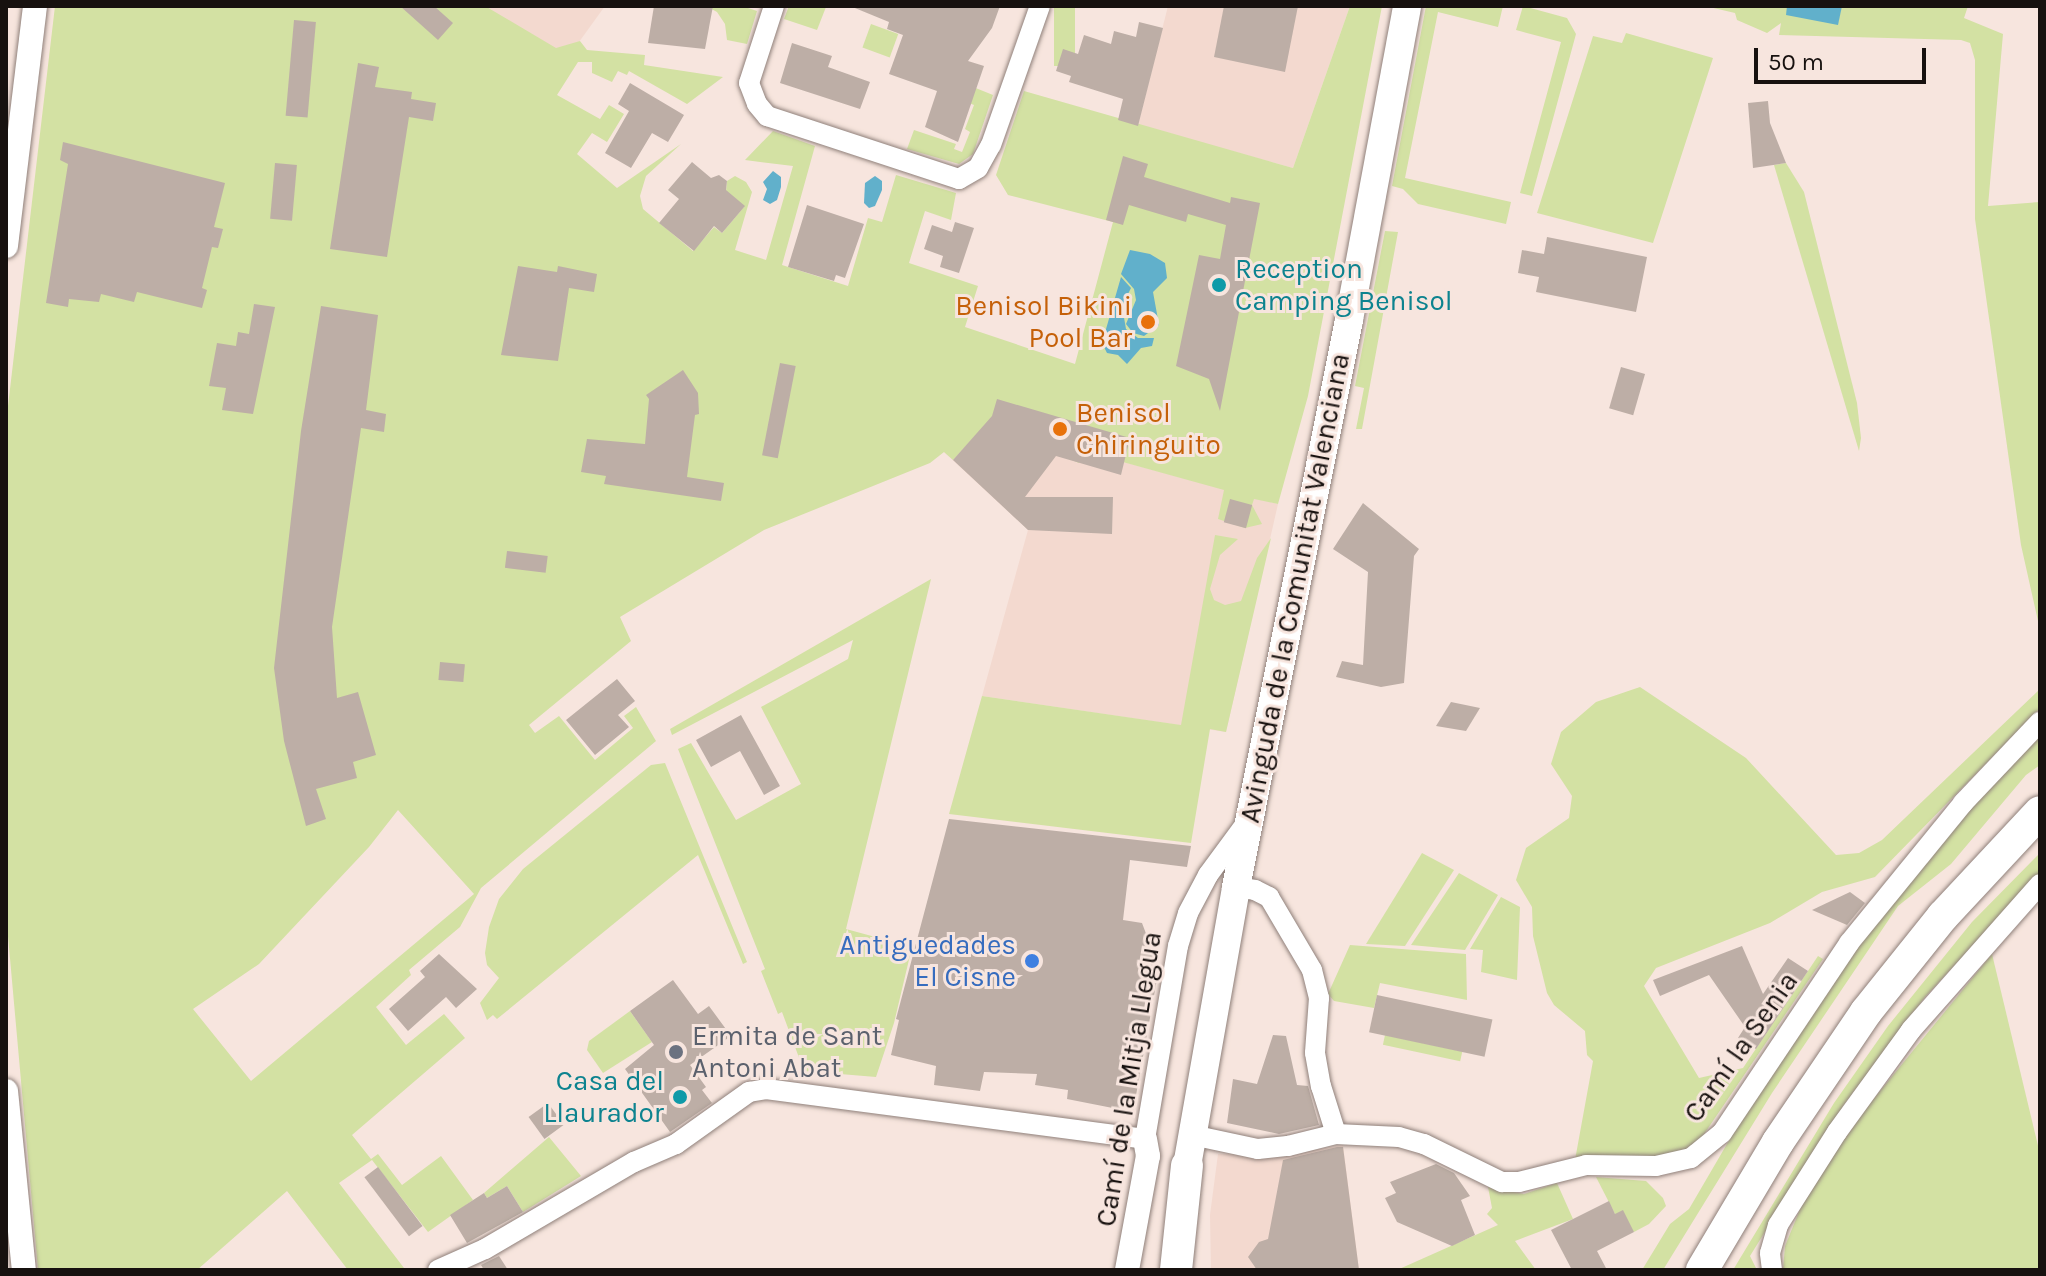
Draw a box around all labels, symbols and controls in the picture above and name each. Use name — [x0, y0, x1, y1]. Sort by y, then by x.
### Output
scale bar — [1758, 32, 1930, 82]
text: 50 m — [1768, 48, 1824, 76]
place label: Reception Camping Benisol — [1235, 252, 1453, 318]
marker: Reception Camping Benisol — [1210, 276, 1228, 294]
place label: Benisol Bikini Pool Bar — [955, 289, 1132, 355]
marker: Benisol Bikini Pool Bar — [1139, 313, 1157, 331]
street label: Avinguda de la Comunitat Valenciana — [1233, 350, 1357, 826]
place label: Benisol Chiringuito — [1076, 396, 1221, 462]
marker: Benisol Chiringuito — [1051, 420, 1069, 438]
place label: Antiguedades El Cisne — [839, 928, 1016, 994]
street label: Camí de la Mitja Llegua — [1089, 929, 1169, 1229]
marker: Antiguedades El Cisne — [1023, 952, 1041, 970]
street label: Camí la Senia — [1677, 965, 1805, 1129]
place label: Ermita de Sant Antoni Abat — [692, 1019, 882, 1085]
marker: Ermita de Sant Antoni Abat — [667, 1043, 685, 1061]
place label: Casa del Llaurador — [543, 1064, 664, 1130]
marker: Casa del Llaurador — [671, 1088, 689, 1106]

